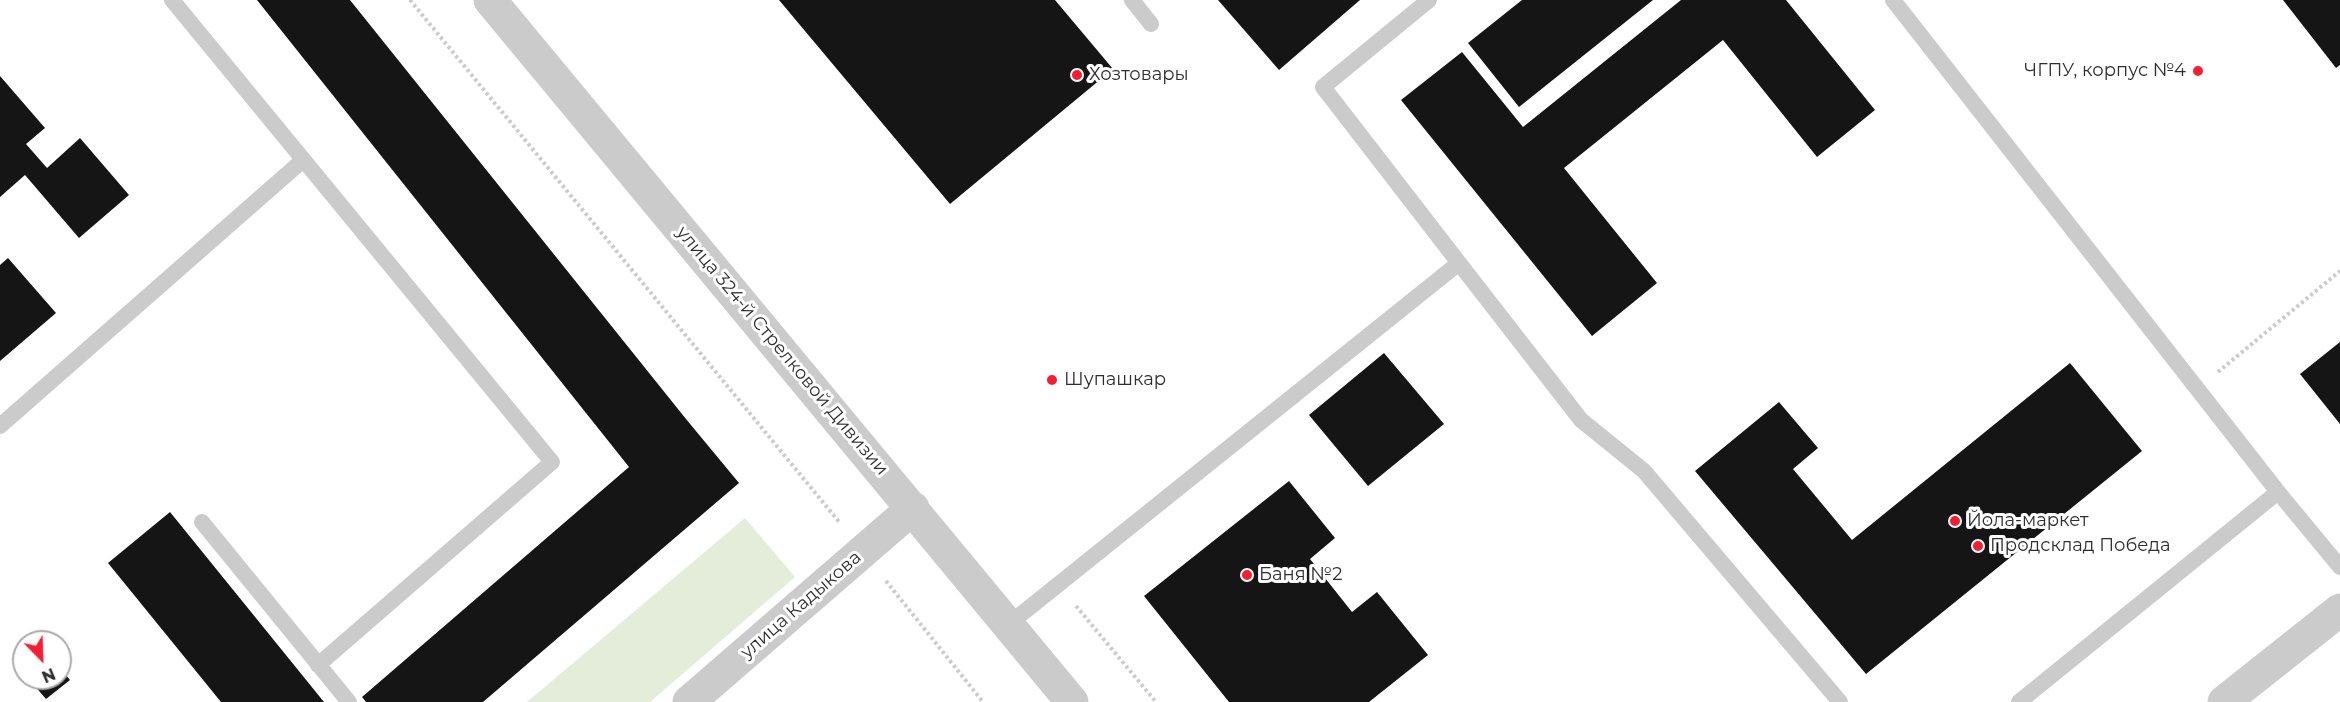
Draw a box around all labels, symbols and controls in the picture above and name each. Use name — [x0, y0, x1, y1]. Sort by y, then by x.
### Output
place label: ЧГПУ, корпус №4 — [2024, 60, 2186, 82]
place label: Хозтовары — [1089, 64, 1189, 86]
marker: ЧГПУ, корпус №4 — [2191, 64, 2205, 78]
marker: Хозтовары — [1070, 68, 1084, 82]
street label: улица 324-й Стрелковой Дивизии — [671, 222, 893, 480]
place label: Шупашкар — [1064, 369, 1166, 391]
marker: Шупашкар — [1045, 373, 1059, 387]
place label: Йола-маркет — [1967, 510, 2088, 532]
marker: Йола-маркет — [1948, 514, 1962, 528]
place label: Продсклад Победа — [1990, 535, 2171, 557]
marker: Продсклад Победа — [1971, 539, 1985, 553]
street label: улица Кадыкова — [736, 547, 866, 663]
place label: Баня №2 — [1259, 564, 1343, 586]
marker: Баня №2 — [1240, 568, 1254, 582]
north arrow — [12, 630, 72, 690]
text: N — [39, 664, 58, 686]

